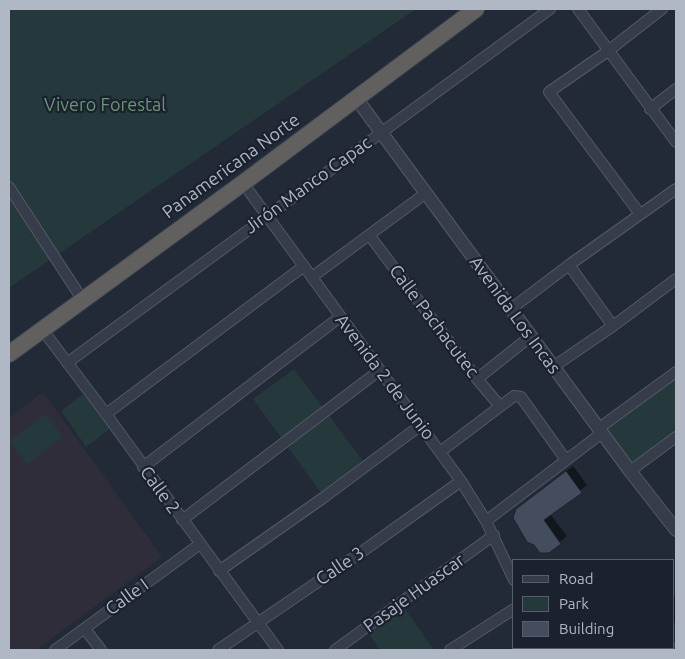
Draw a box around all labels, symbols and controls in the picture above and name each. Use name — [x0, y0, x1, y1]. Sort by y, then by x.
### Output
park label: Vivero Forestal — [44, 94, 166, 116]
street label: Panamericana Norte — [158, 109, 304, 223]
street label: Jirón Manco Capac — [240, 132, 376, 238]
street label: Avenida Los Incas — [465, 252, 565, 378]
street label: Calle Pachacutec — [385, 260, 483, 382]
street label: Avenida 2 de Junio — [331, 310, 439, 444]
street label: Calle 2 — [135, 462, 185, 518]
street label: Calle 3 — [312, 542, 368, 590]
street label: Pasaje Huascar — [359, 549, 469, 637]
legend — [512, 559, 675, 649]
text: Road — [559, 570, 594, 587]
street label: Calle I — [101, 574, 153, 620]
text: Park — [559, 595, 589, 612]
text: Building — [559, 620, 614, 637]

